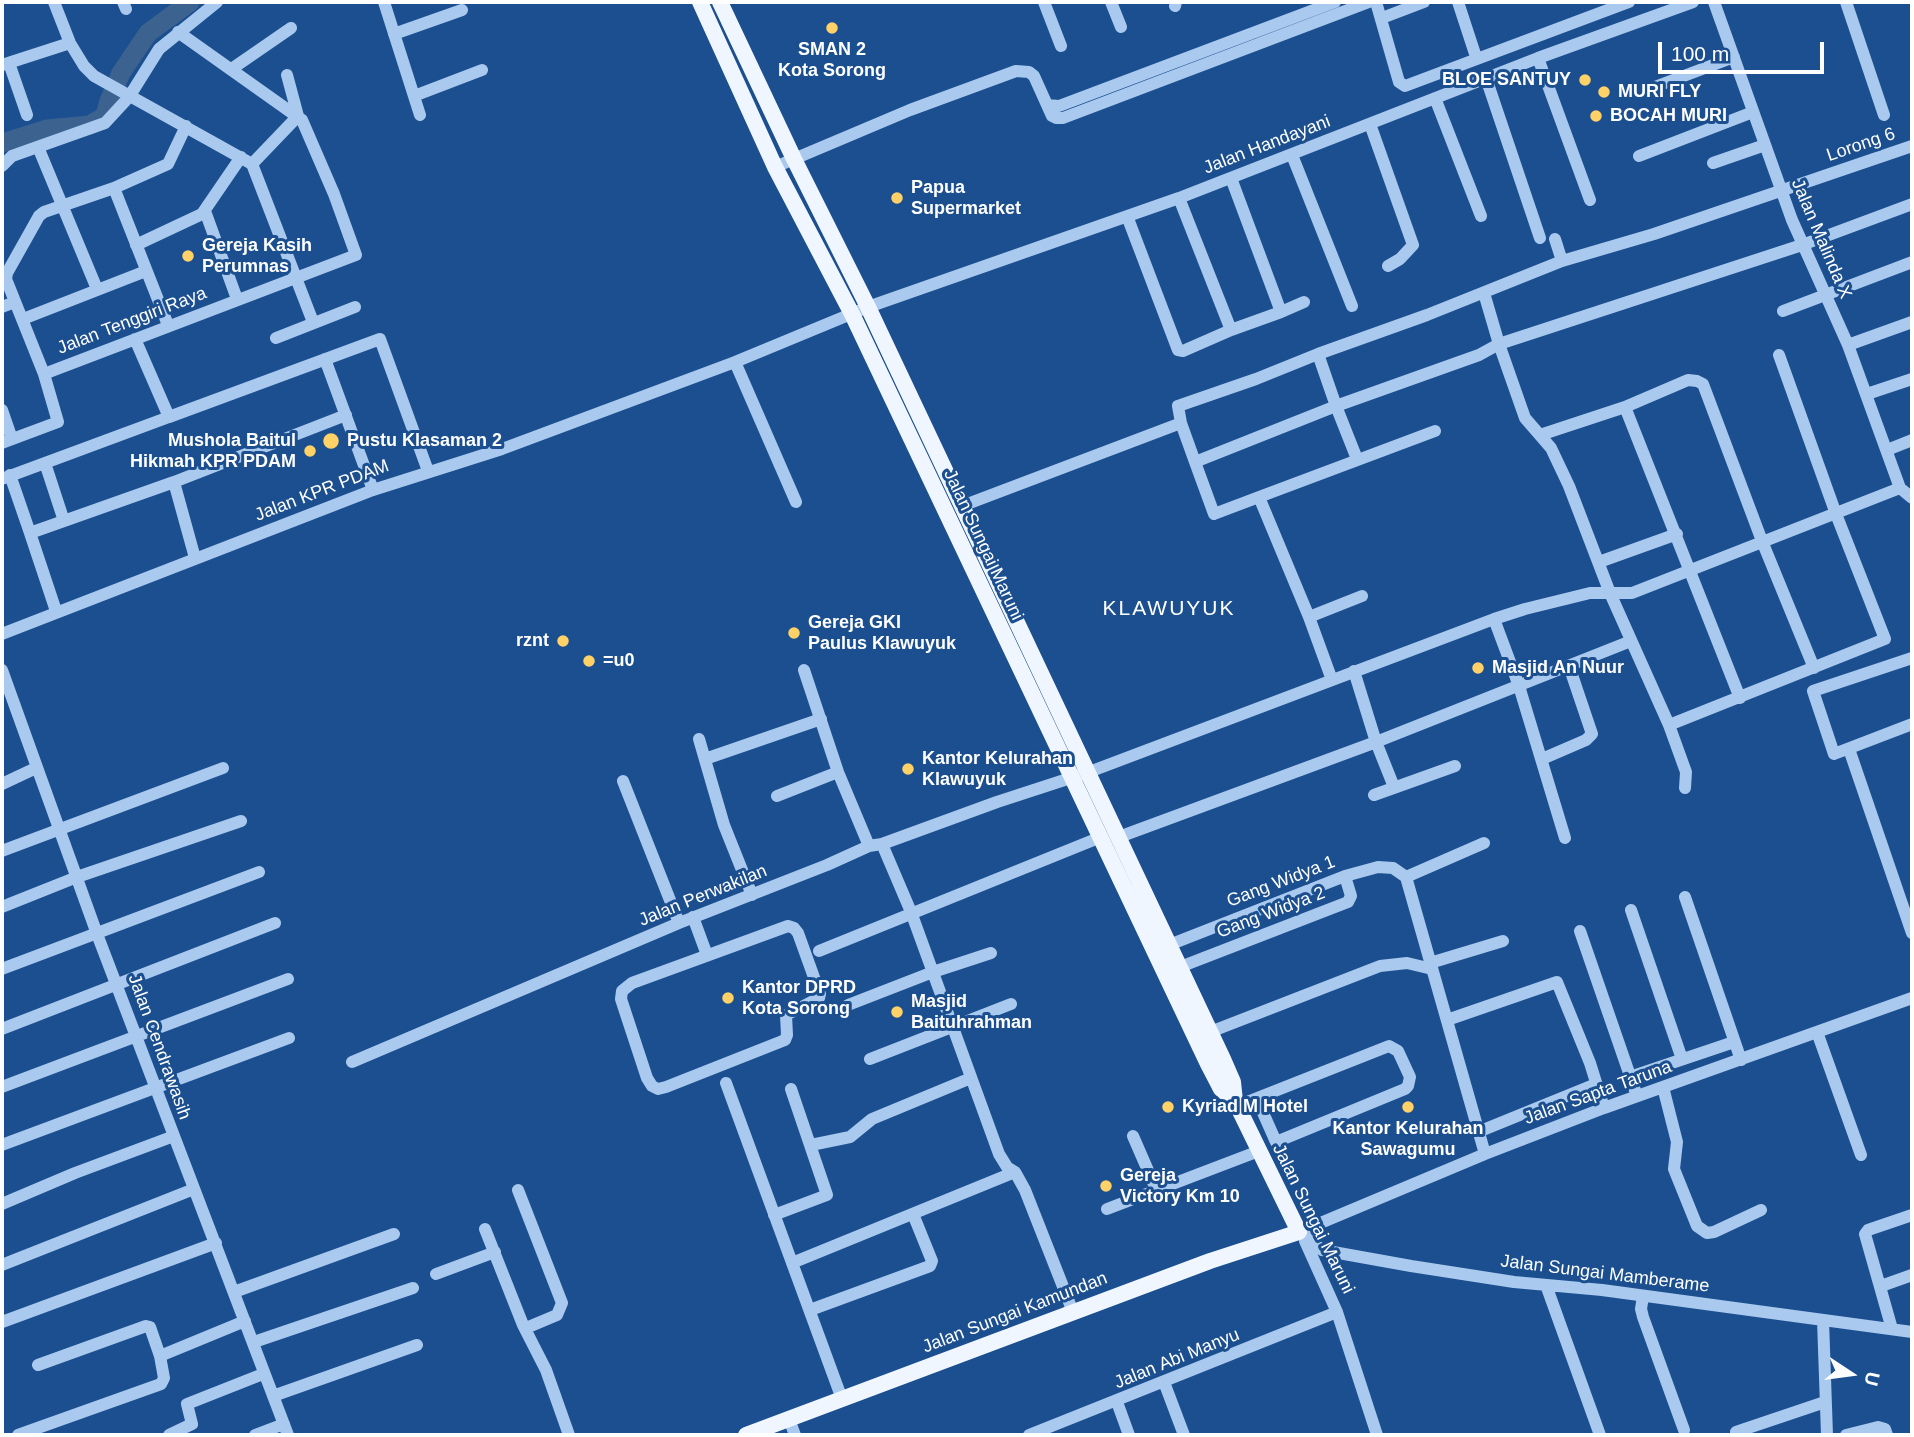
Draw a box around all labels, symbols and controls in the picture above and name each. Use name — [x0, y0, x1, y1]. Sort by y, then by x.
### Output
marker: SMAN 2 Kota Sorong — [824, 20, 840, 36]
scale bar — [1662, 28, 1828, 72]
place label: SMAN 2 Kota Sorong — [778, 39, 886, 82]
text: 100 m — [1671, 42, 1729, 65]
place label: BLOE SANTUY — [1442, 69, 1571, 91]
marker: BLOE SANTUY — [1577, 72, 1593, 88]
place label: MURI FLY — [1618, 81, 1701, 103]
marker: MURI FLY — [1596, 84, 1612, 100]
place label: BOCAH MURI — [1610, 105, 1727, 127]
marker: BOCAH MURI — [1588, 108, 1604, 124]
street label: Jalan Handayani — [1201, 111, 1333, 179]
street label: Lorong 6 — [1824, 123, 1898, 167]
street label: Jalan Malinda X — [1786, 176, 1856, 302]
place label: Papua Supermarket — [911, 177, 1021, 220]
marker: Papua Supermarket — [889, 190, 905, 206]
place label: Gereja Kasih Perumnas — [202, 235, 312, 278]
marker: Gereja Kasih Perumnas — [180, 248, 196, 264]
street label: Jalan Tenggiri Raya — [54, 283, 210, 359]
place label: Mushola Baitul Hikmah KPR PDAM — [130, 430, 296, 472]
place label: Pustu Klasaman 2 — [347, 430, 502, 452]
marker: Pustu Klasaman 2 — [321, 431, 341, 451]
marker: Mushola Baitul Hikmah KPR PDAM — [302, 443, 318, 459]
street label: Jalan KPR PDAM — [252, 455, 392, 527]
street label: Jalan Sungai Maruni — [939, 466, 1027, 624]
district label: KLAWUYUK — [1103, 596, 1235, 622]
place label: Gereja GKI Paulus Klawuyuk — [808, 612, 956, 654]
marker: Gereja GKI Paulus Klawuyuk — [786, 625, 802, 641]
place label: rznt — [516, 630, 549, 652]
marker: rznt — [555, 633, 571, 649]
place label: =u0 — [603, 650, 635, 672]
marker: =u0 — [581, 653, 597, 669]
place label: Masjid An Nuur — [1492, 657, 1624, 679]
marker: Masjid An Nuur — [1470, 660, 1486, 676]
place label: Kantor Kelurahan Klawuyuk — [922, 748, 1073, 790]
marker: Kantor Kelurahan Klawuyuk — [900, 761, 916, 777]
street label: Gang Widya 1 — [1224, 851, 1338, 913]
street label: Jalan Perwakilan — [636, 860, 770, 932]
street label: Gang Widya 2 — [1214, 882, 1328, 944]
street label: Jalan Cendrawasih — [123, 971, 195, 1123]
place label: Kantor DPRD Kota Sorong — [742, 977, 856, 1020]
marker: Kantor DPRD Kota Sorong — [720, 990, 736, 1006]
place label: Masjid Baituhrahman — [911, 991, 1032, 1034]
marker: Masjid Baituhrahman — [889, 1004, 905, 1020]
street label: Jalan Sapta Taruna — [1521, 1056, 1675, 1130]
place label: Kyriad M Hotel — [1182, 1096, 1308, 1118]
marker: Kyriad M Hotel — [1160, 1099, 1176, 1115]
marker: Kantor Kelurahan Sawagumu — [1400, 1099, 1416, 1115]
place label: Kantor Kelurahan Sawagumu — [1332, 1118, 1484, 1160]
street label: Jalan Sungai Maruni — [1267, 1141, 1359, 1297]
place label: Gereja Victory Km 10 — [1120, 1165, 1240, 1208]
marker: Gereja Victory Km 10 — [1098, 1178, 1114, 1194]
street label: Jalan Sungai Mamberame — [1499, 1250, 1711, 1298]
street label: Jalan Sungai Kamundan — [920, 1268, 1110, 1358]
street label: Jalan Abi Manyu — [1111, 1324, 1243, 1394]
north arrow — [1816, 1339, 1886, 1409]
text: U — [1860, 1370, 1884, 1388]

